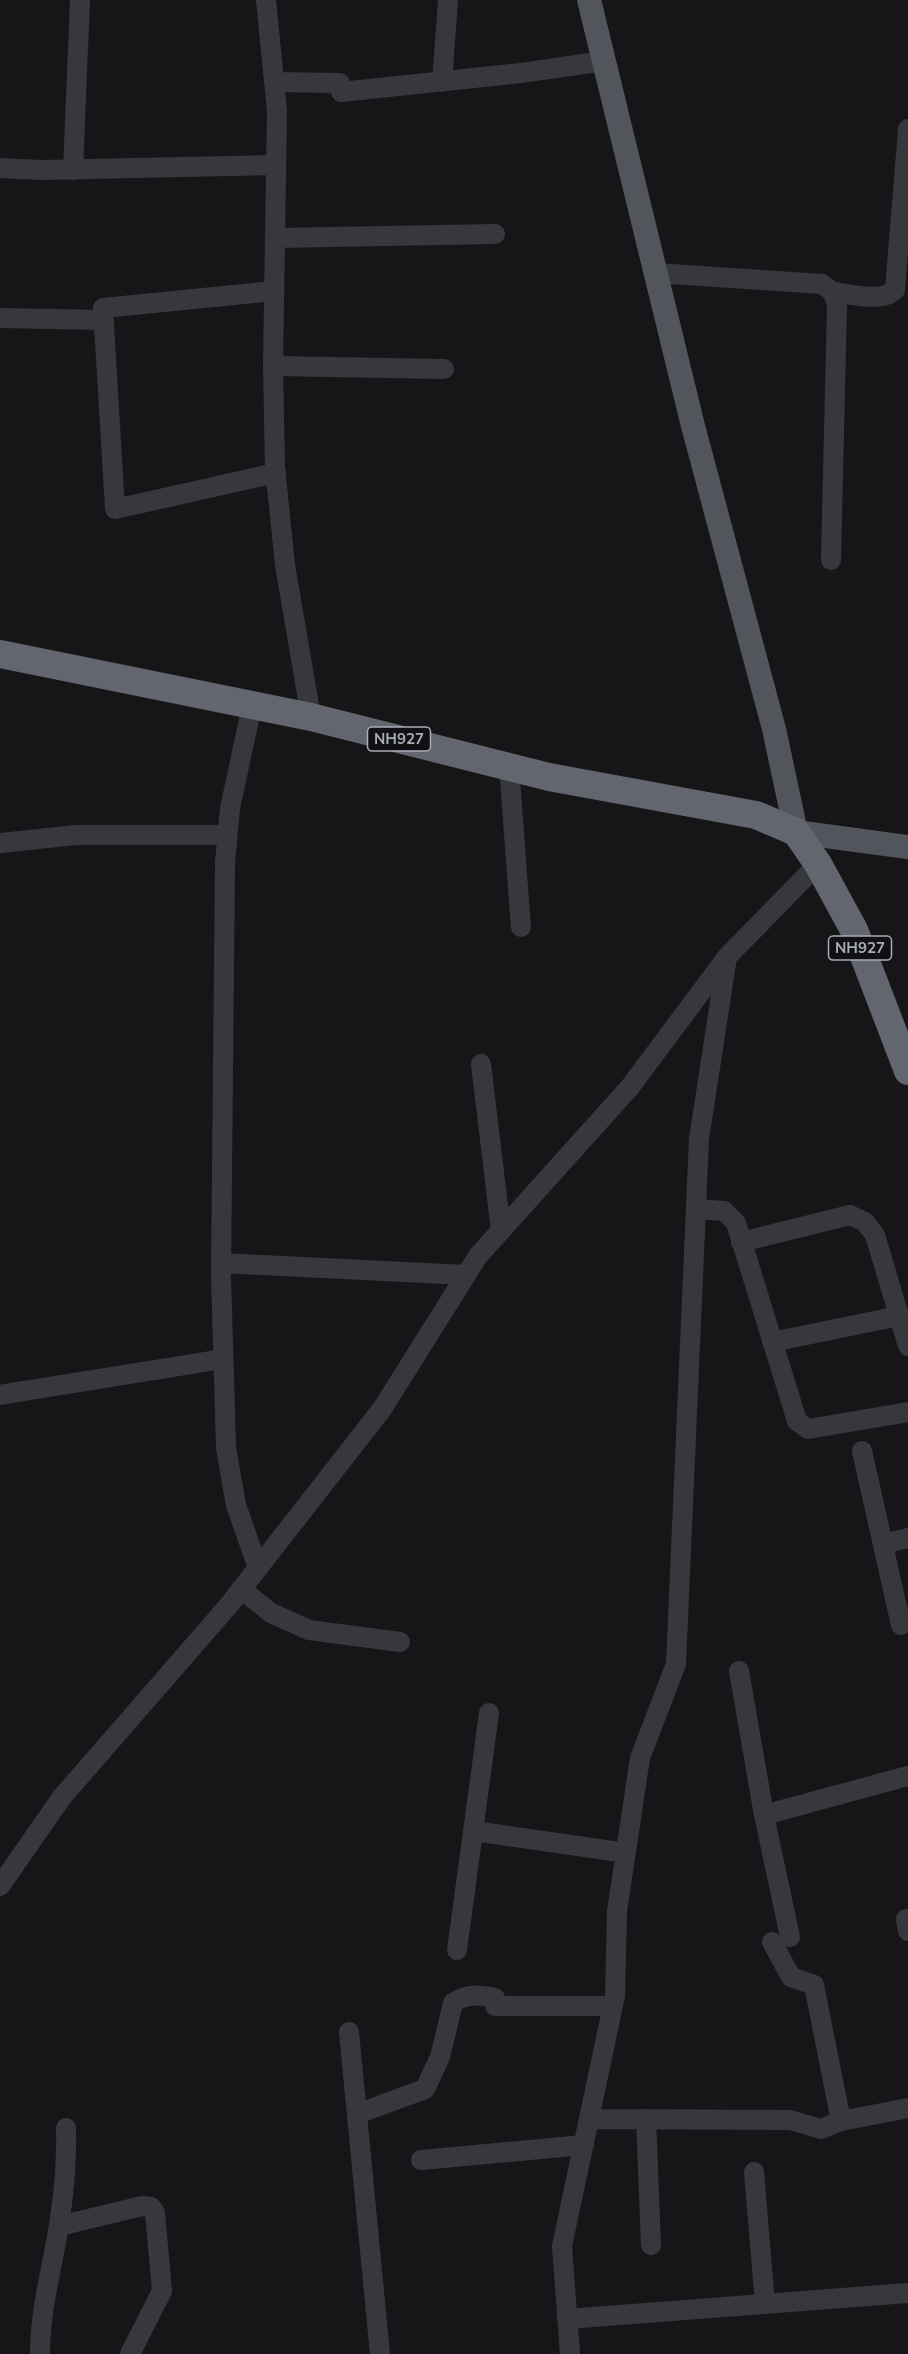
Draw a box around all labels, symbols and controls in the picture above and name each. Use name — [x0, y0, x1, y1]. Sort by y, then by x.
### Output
road number: NH927 — [368, 727, 430, 751]
road number: NH927 — [828, 936, 892, 960]

